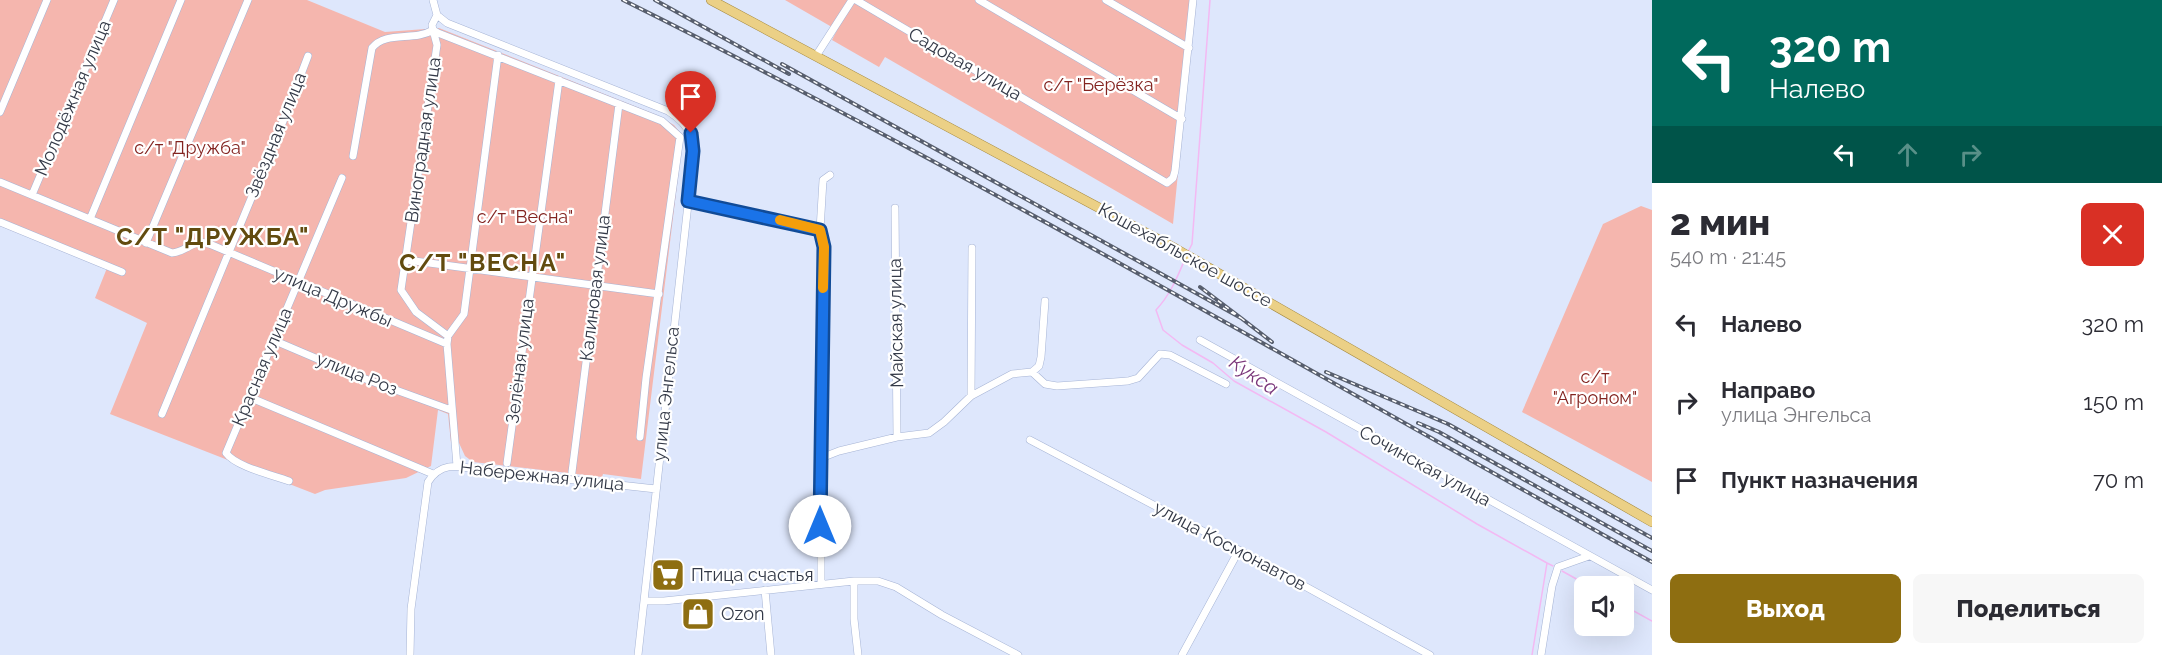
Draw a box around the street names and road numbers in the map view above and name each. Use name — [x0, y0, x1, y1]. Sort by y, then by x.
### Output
street label: Молодёжная улица — [30, 17, 115, 179]
street label: Садовая улица — [905, 23, 1026, 104]
street label: Виноградная улица — [400, 56, 445, 224]
street label: Звёздная улица — [241, 69, 310, 201]
street label: Кошехабльское шоссе — [1095, 198, 1276, 311]
street label: Калиновая улица — [575, 214, 614, 362]
street label: Майская улица — [884, 258, 907, 388]
street label: улица Дружбы — [271, 262, 396, 331]
street label: Зелёная улица — [501, 297, 538, 425]
street label: Красная улица — [227, 304, 296, 429]
street label: улица Энгельса — [648, 326, 683, 462]
street label: улица Роз — [314, 348, 401, 399]
street label: Сочинская улица — [1356, 421, 1495, 510]
street label: Набережная улица — [459, 456, 625, 495]
street label: улица Космонавтов — [1151, 497, 1310, 595]

